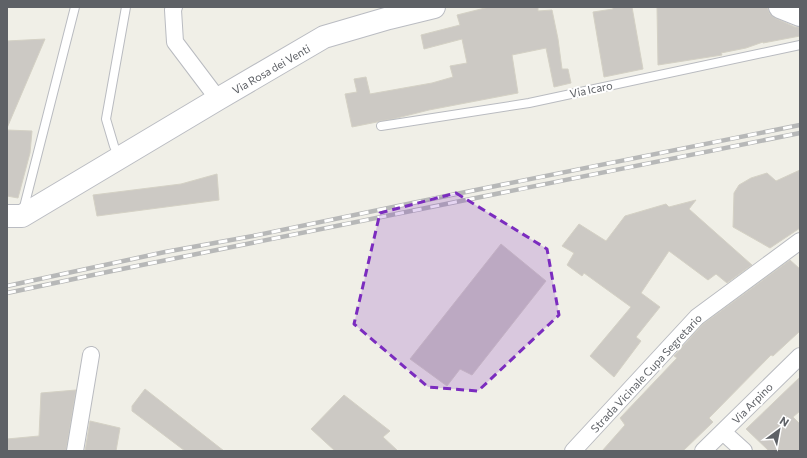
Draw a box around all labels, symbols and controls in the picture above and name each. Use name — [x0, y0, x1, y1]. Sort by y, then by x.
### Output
street label: Via Rosa dei Venti — [230, 41, 312, 97]
street label: Via Icaro — [568, 78, 614, 100]
street label: Strada Vicinale Cupa Segretario — [588, 311, 704, 435]
street label: Via Arpino — [729, 380, 775, 426]
north arrow — [759, 410, 799, 450]
text: N — [778, 413, 792, 429]

